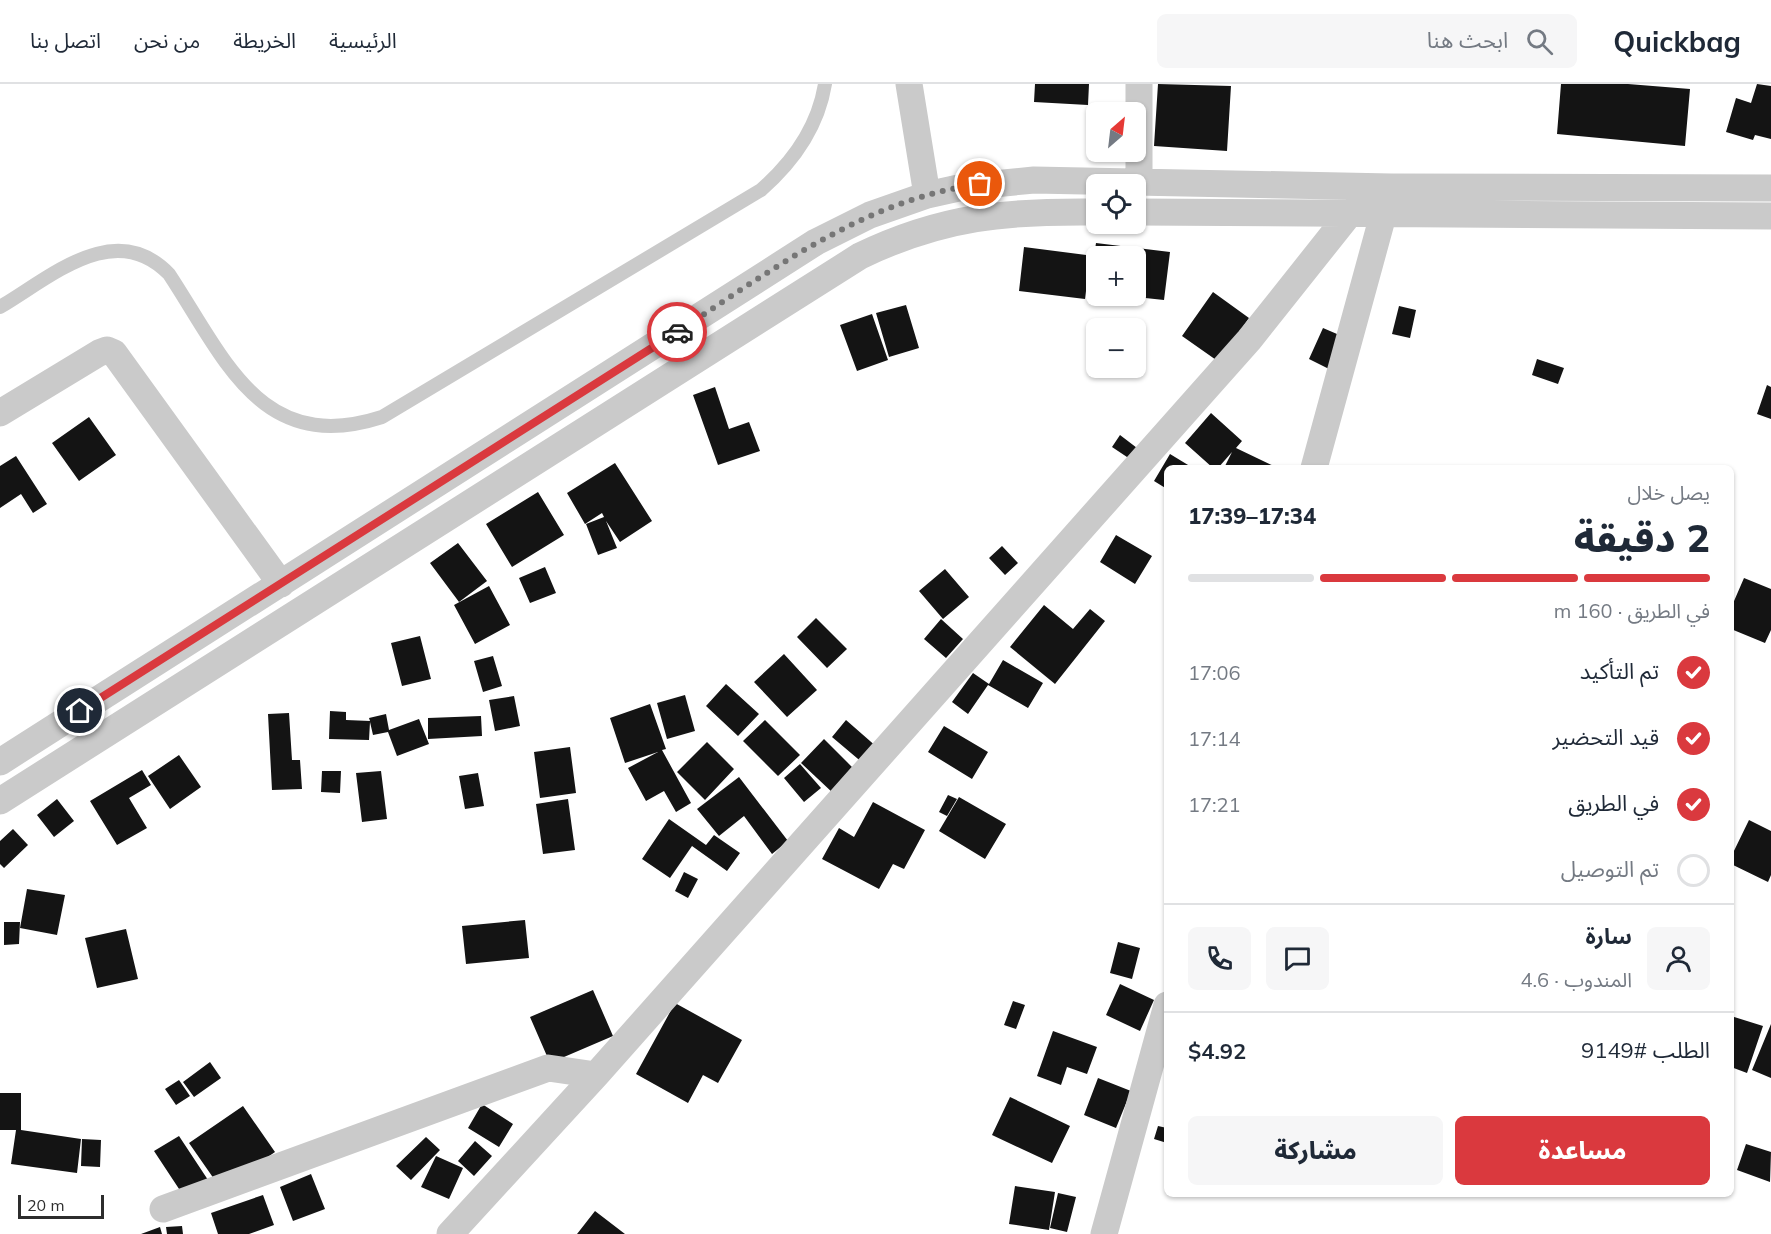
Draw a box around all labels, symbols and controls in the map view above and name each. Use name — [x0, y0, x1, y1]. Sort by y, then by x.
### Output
search box — [1157, 14, 1577, 68]
text: Quickbag — [1613, 24, 1741, 59]
icon: search — [1523, 25, 1556, 58]
text: ابحث هنا — [1427, 26, 1508, 54]
text: اتصل بنا — [30, 27, 101, 53]
text: من نحن — [134, 27, 200, 53]
text: الخريطة — [233, 27, 296, 53]
text: الرئيسية — [329, 27, 397, 53]
north arrow — [1086, 102, 1146, 162]
map controls — [1086, 102, 1146, 378]
pin — [954, 158, 1005, 209]
icon: bag — [963, 167, 996, 200]
button: locate — [1086, 174, 1146, 234]
button: + — [1086, 246, 1146, 306]
courier — [647, 302, 707, 362]
icon: car — [661, 316, 694, 349]
button: − — [1086, 318, 1146, 378]
text: يصل خلال — [1628, 480, 1710, 505]
text: 17:34–17:39 — [1188, 502, 1316, 530]
text: 2 دقيقة — [1574, 513, 1710, 562]
text: في الطريق · 160 m — [1554, 598, 1710, 623]
icon: check — [1677, 656, 1710, 689]
text: تم التأكيد — [1580, 657, 1659, 685]
text: 17:06 — [1188, 660, 1241, 685]
pin — [54, 685, 105, 736]
icon: home — [63, 694, 96, 727]
icon: check — [1677, 722, 1710, 755]
text: قيد التحضير — [1553, 723, 1659, 751]
text: 17:14 — [1188, 726, 1241, 751]
icon: check — [1677, 788, 1710, 821]
text: في الطريق — [1568, 789, 1659, 817]
text: 17:21 — [1188, 792, 1241, 817]
text: تم التوصيل — [1561, 855, 1659, 883]
text: سارة — [1586, 922, 1632, 950]
button: phone — [1188, 927, 1251, 990]
button: chat — [1266, 927, 1329, 990]
button: person — [1647, 927, 1710, 990]
text: المندوب · 4.6 — [1521, 967, 1632, 992]
text: الطلب #9149 — [1581, 1036, 1710, 1064]
text: $4.92 — [1188, 1037, 1246, 1065]
button: مشاركة — [1188, 1116, 1443, 1185]
button: مساعدة — [1455, 1116, 1710, 1185]
scale bar — [18, 1192, 104, 1220]
text: 20 m — [27, 1195, 64, 1215]

